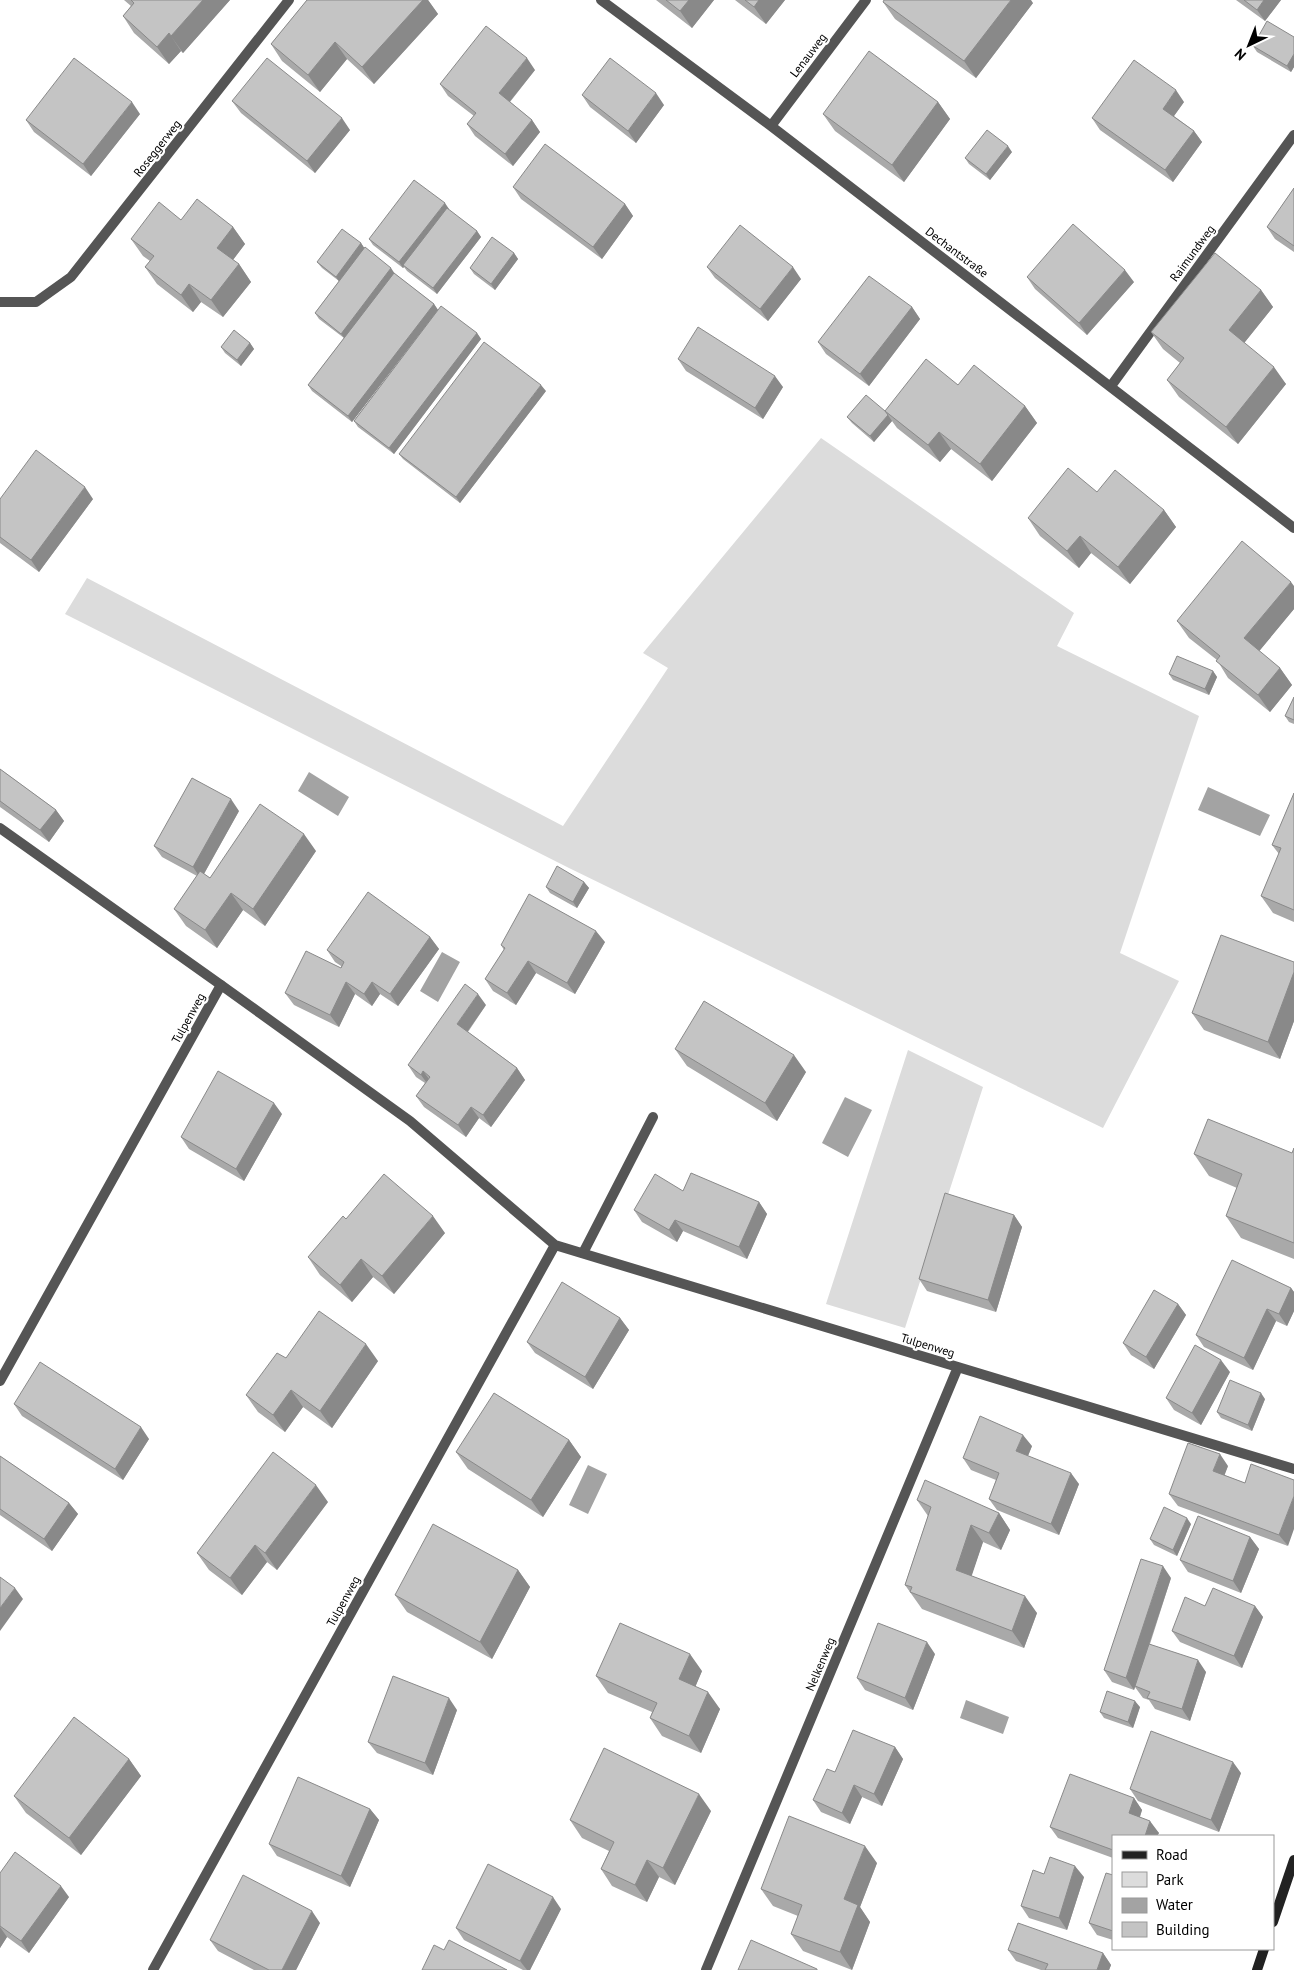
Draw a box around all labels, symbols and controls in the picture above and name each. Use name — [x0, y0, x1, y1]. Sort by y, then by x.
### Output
north arrow — [1224, 20, 1274, 70]
street label: Lenauweg — [786, 30, 830, 80]
text: N — [1231, 45, 1250, 64]
street label: Roseggerweg — [130, 117, 184, 179]
street label: Raimundweg — [1166, 222, 1218, 284]
street label: Dechantstraße — [923, 224, 991, 280]
street label: Tulpenweg — [168, 990, 208, 1046]
street label: Tulpenweg — [899, 1330, 957, 1360]
street label: Tulpenweg — [323, 1573, 363, 1629]
street label: Nelkenweg — [802, 1635, 838, 1693]
legend — [1112, 1835, 1274, 1950]
text: Road — [1156, 1845, 1188, 1864]
text: Park — [1156, 1870, 1184, 1889]
text: Water — [1156, 1895, 1193, 1914]
text: Building — [1156, 1920, 1210, 1939]

